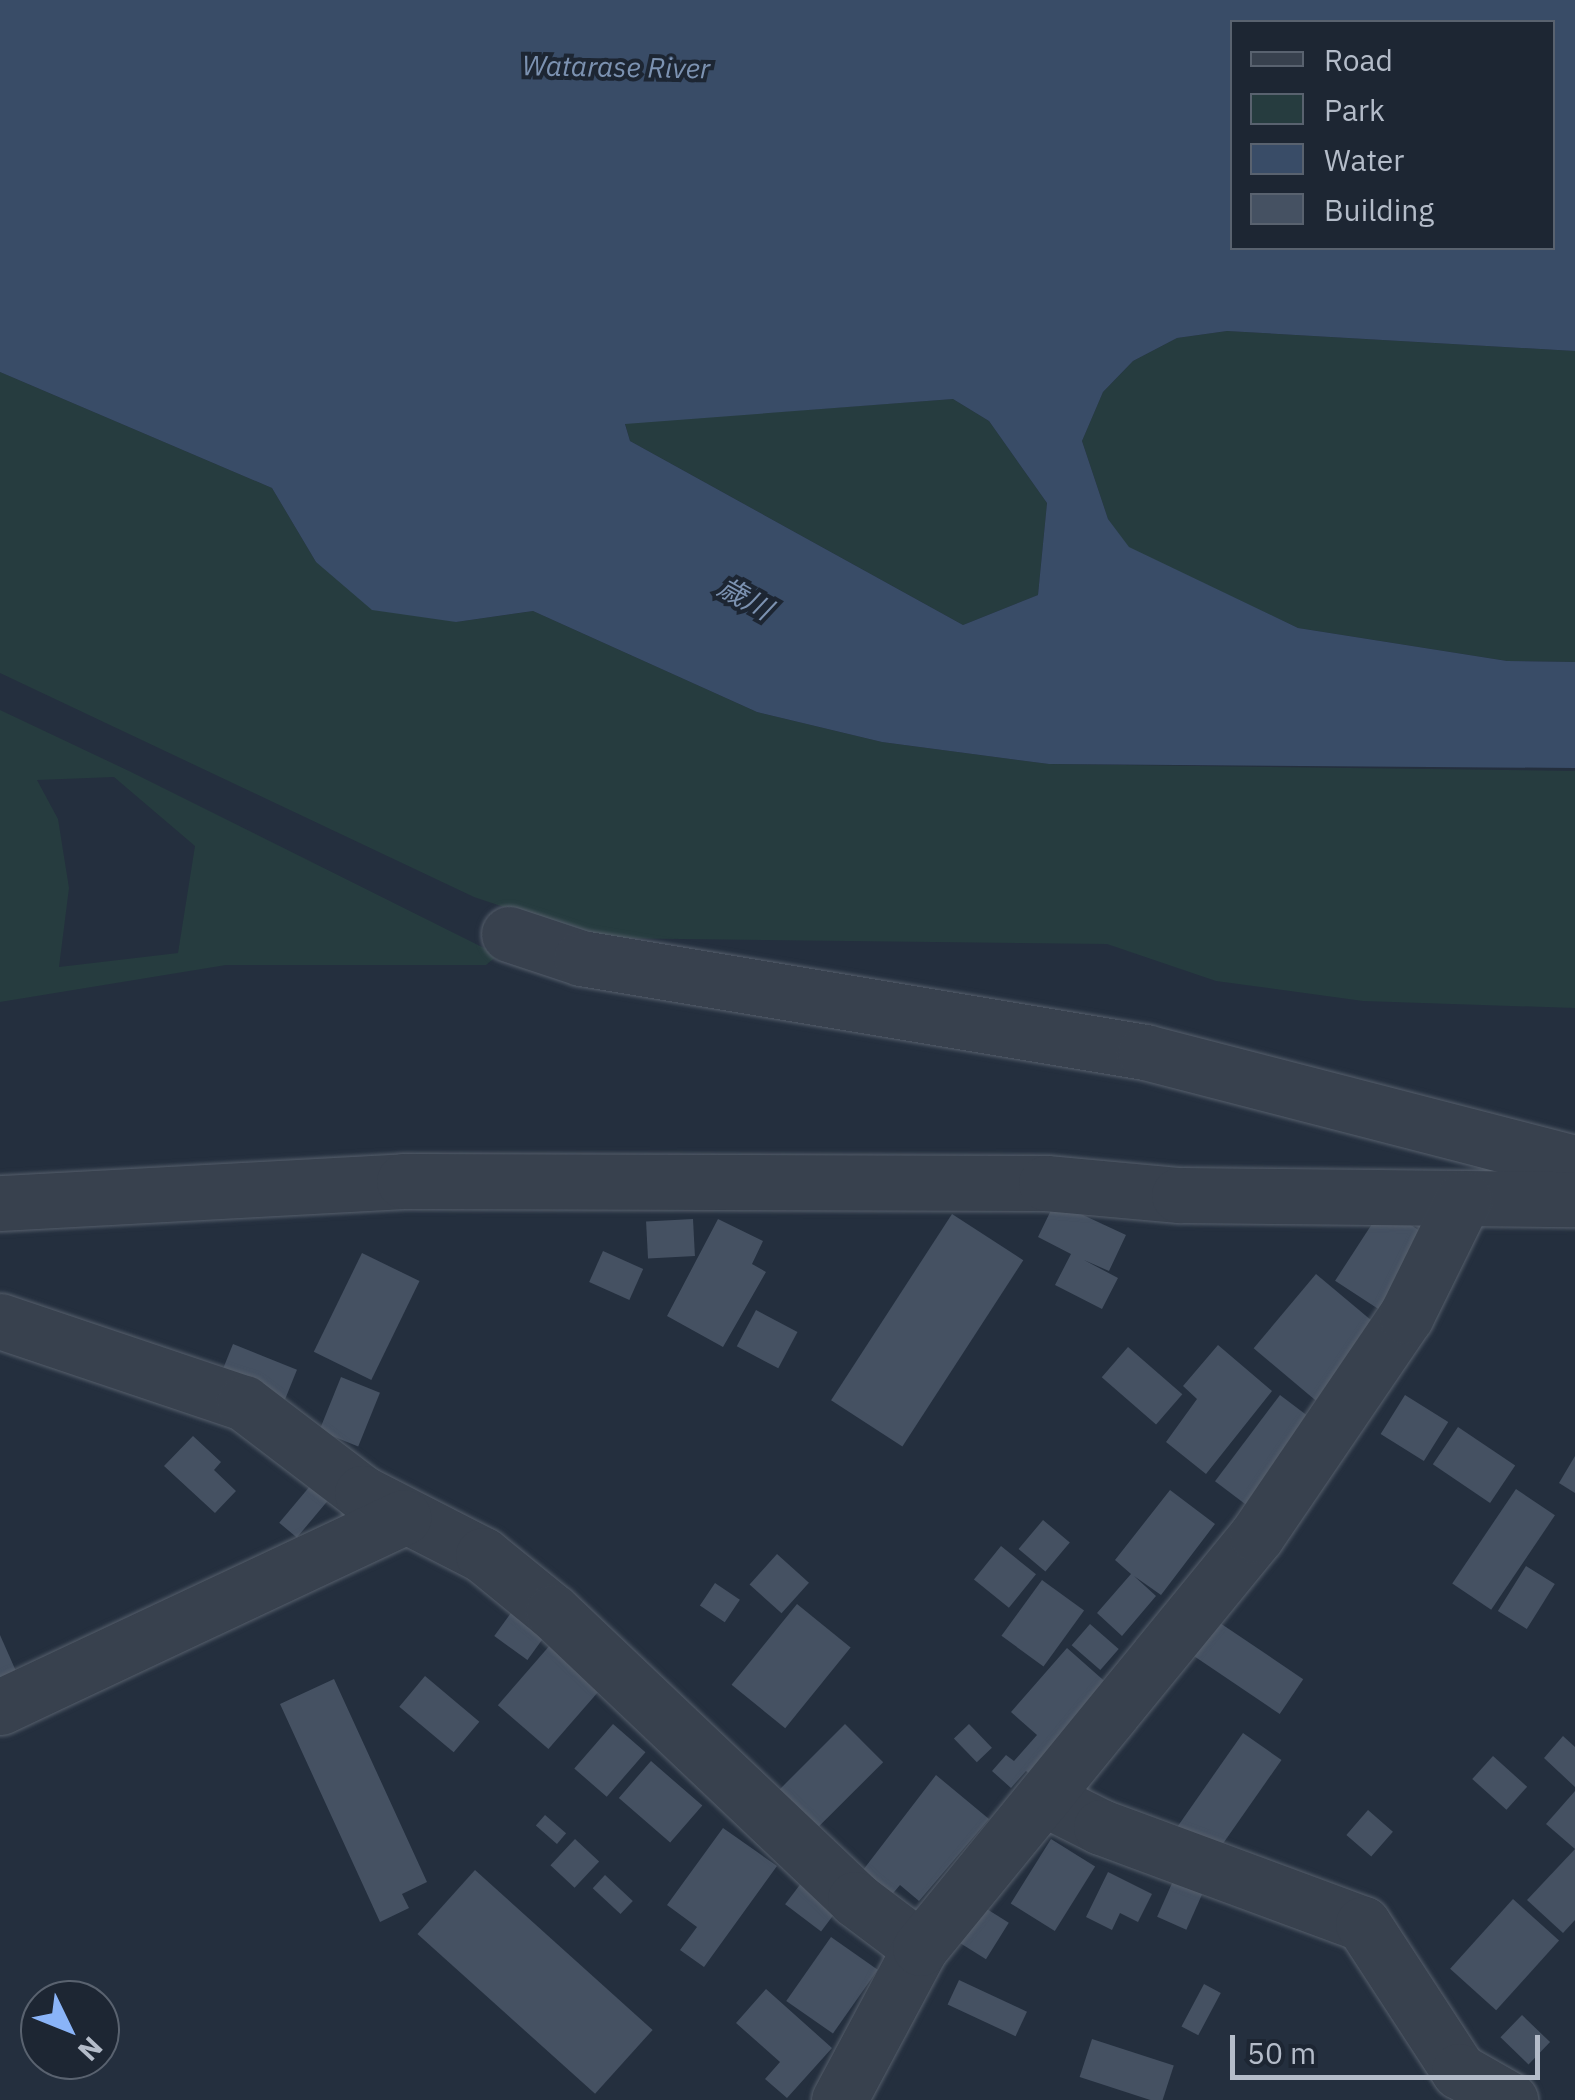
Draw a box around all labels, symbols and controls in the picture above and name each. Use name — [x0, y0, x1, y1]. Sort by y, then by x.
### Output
legend — [1230, 20, 1555, 250]
text: Road — [1324, 40, 1393, 79]
water label: Watarase River — [522, 49, 710, 85]
text: Park — [1324, 90, 1385, 129]
text: Water — [1324, 140, 1404, 179]
text: Building — [1324, 190, 1434, 229]
water label: 歳川 — [712, 570, 778, 626]
north arrow — [20, 1980, 120, 2080]
scale bar — [1235, 2015, 1545, 2077]
text: N — [70, 2029, 111, 2069]
text: 50 m — [1247, 2033, 1316, 2072]

